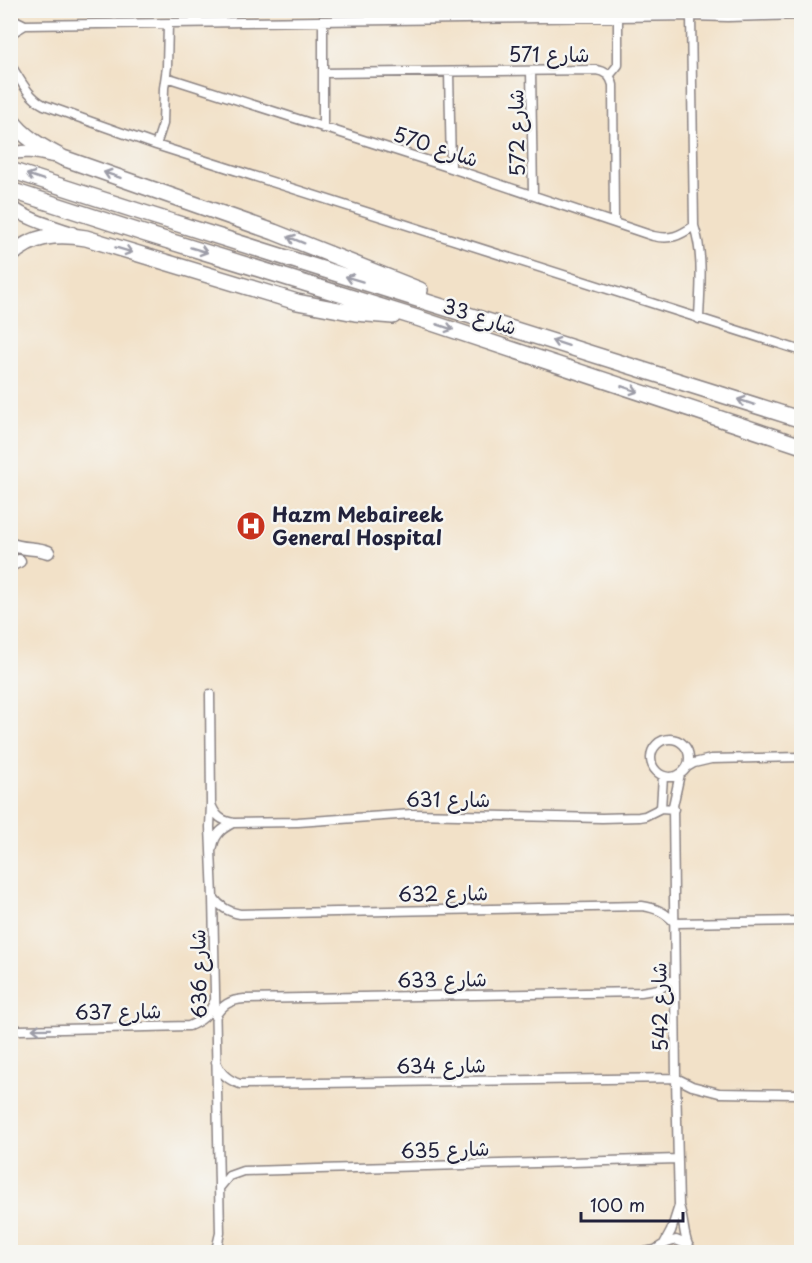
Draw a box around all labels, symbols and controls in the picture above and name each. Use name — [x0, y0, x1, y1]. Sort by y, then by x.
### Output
street label: شارع 571 — [508, 39, 590, 69]
street label: شارع 572 — [500, 89, 532, 177]
street label: شارع 570 — [390, 118, 482, 174]
one-way arrow — [103, 169, 122, 180]
one-way arrow — [26, 171, 45, 182]
one-way arrow — [287, 234, 306, 245]
one-way arrow — [114, 245, 133, 256]
one-way arrow — [189, 245, 208, 256]
one-way arrow — [345, 272, 364, 283]
street label: شارع 33 — [439, 290, 521, 342]
one-way arrow — [435, 322, 454, 333]
one-way arrow — [551, 337, 570, 348]
one-way arrow — [620, 384, 639, 395]
one-way arrow — [737, 396, 756, 407]
place label: Hazm Mebaireek General Hospital — [272, 499, 444, 552]
hospital icon: Hazm Mebaireek General Hospital — [235, 510, 267, 542]
street label: شارع 631 — [406, 784, 490, 814]
street label: شارع 632 — [398, 877, 488, 909]
street label: شارع 636 — [182, 929, 214, 1019]
street label: شارع 542 — [643, 962, 675, 1052]
street label: شارع 633 — [397, 963, 487, 995]
street label: شارع 637 — [74, 995, 162, 1027]
one-way arrow — [32, 1023, 52, 1035]
street label: شارع 634 — [396, 1049, 486, 1081]
street label: شارع 635 — [400, 1132, 490, 1166]
scale bar — [581, 1185, 683, 1223]
text: 100 m — [590, 1191, 645, 1218]

